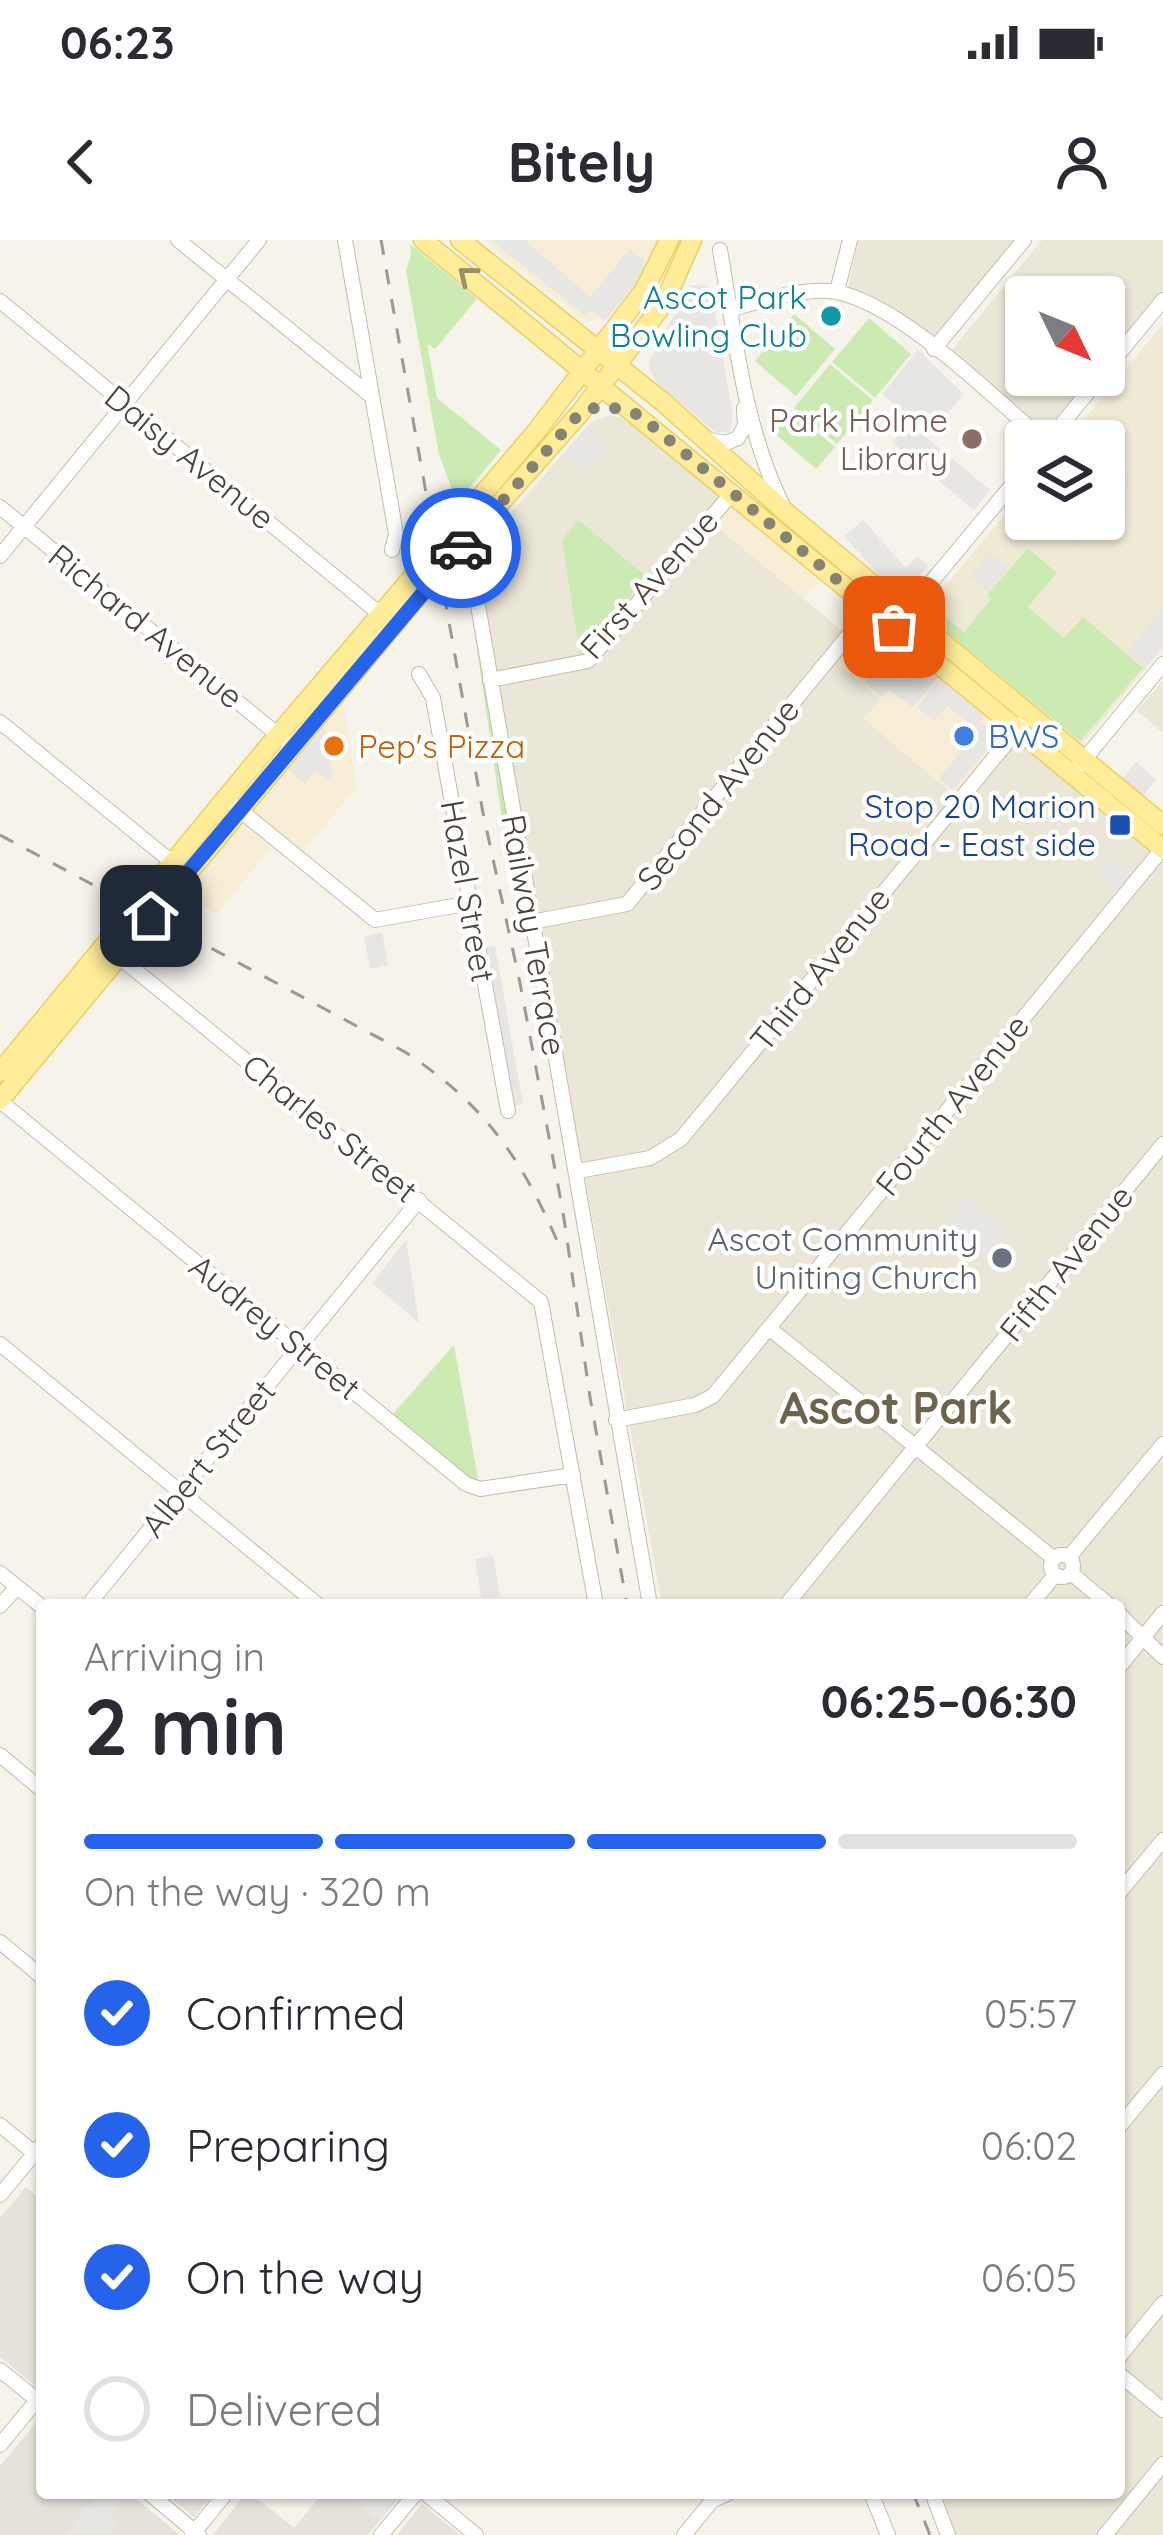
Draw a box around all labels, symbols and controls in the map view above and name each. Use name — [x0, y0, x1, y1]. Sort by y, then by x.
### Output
text: 06:23 — [60, 14, 175, 70]
text: Bitely — [508, 128, 655, 196]
icon: back — [48, 129, 114, 195]
icon: person — [1049, 129, 1115, 195]
one-way arrow — [459, 268, 481, 289]
place label: Ascot Park Bowling Club — [610, 276, 807, 355]
north arrow — [1005, 276, 1125, 396]
map controls — [1005, 276, 1125, 540]
marker: Ascot Park Bowling Club — [818, 303, 844, 329]
street label: Daisy Avenue — [97, 376, 284, 538]
place label: Park Holme Library — [769, 399, 948, 478]
button: layers — [1005, 420, 1125, 540]
marker: Park Holme Library — [959, 426, 985, 452]
courier — [401, 488, 521, 608]
street label: First Avenue — [571, 500, 726, 667]
icon: car — [428, 515, 494, 581]
street label: Richard Avenue — [41, 535, 252, 717]
pin — [843, 576, 945, 678]
icon: bag — [861, 594, 927, 660]
street label: Second Avenue — [628, 689, 808, 898]
place label: BWS — [988, 715, 1059, 756]
marker: BWS — [951, 723, 977, 749]
place label: Pep's Pizza — [358, 725, 525, 766]
marker: Pep's Pizza — [321, 733, 347, 759]
place label: Stop 20 Marion Road - East side — [848, 785, 1096, 864]
street label: Hazel Street — [432, 796, 505, 985]
street label: Railway Terrace — [493, 811, 576, 1059]
marker: Stop 20 Marion Road - East side — [1107, 812, 1133, 838]
pin — [100, 865, 202, 967]
street label: Third Avenue — [741, 878, 898, 1059]
icon: home — [118, 883, 184, 949]
street label: Fourth Avenue — [866, 1006, 1037, 1204]
street label: Charles Street — [234, 1044, 426, 1211]
street label: Fifth Avenue — [990, 1176, 1141, 1349]
place label: Ascot Community Uniting Church — [707, 1218, 978, 1297]
street label: Audrey Street — [182, 1245, 369, 1408]
marker: Ascot Community Uniting Church — [989, 1245, 1015, 1271]
street label: Albert Street — [132, 1371, 284, 1545]
district label: Ascot Park — [779, 1379, 1013, 1435]
text: Arriving in — [84, 1632, 265, 1681]
text: 06:25–06:30 — [821, 1673, 1077, 1729]
text: 2 min — [84, 1677, 287, 1775]
text: On the way · 320 m — [84, 1867, 431, 1916]
icon: check — [84, 1980, 150, 2046]
text: Confirmed — [186, 1985, 405, 2041]
text: 05:57 — [984, 1989, 1077, 2038]
icon: check — [84, 2112, 150, 2178]
text: Preparing — [186, 2117, 390, 2173]
text: 06:02 — [981, 2121, 1077, 2170]
icon: check — [84, 2244, 150, 2310]
text: On the way — [186, 2249, 424, 2305]
text: 06:05 — [981, 2253, 1077, 2302]
text: Delivered — [186, 2381, 382, 2437]

